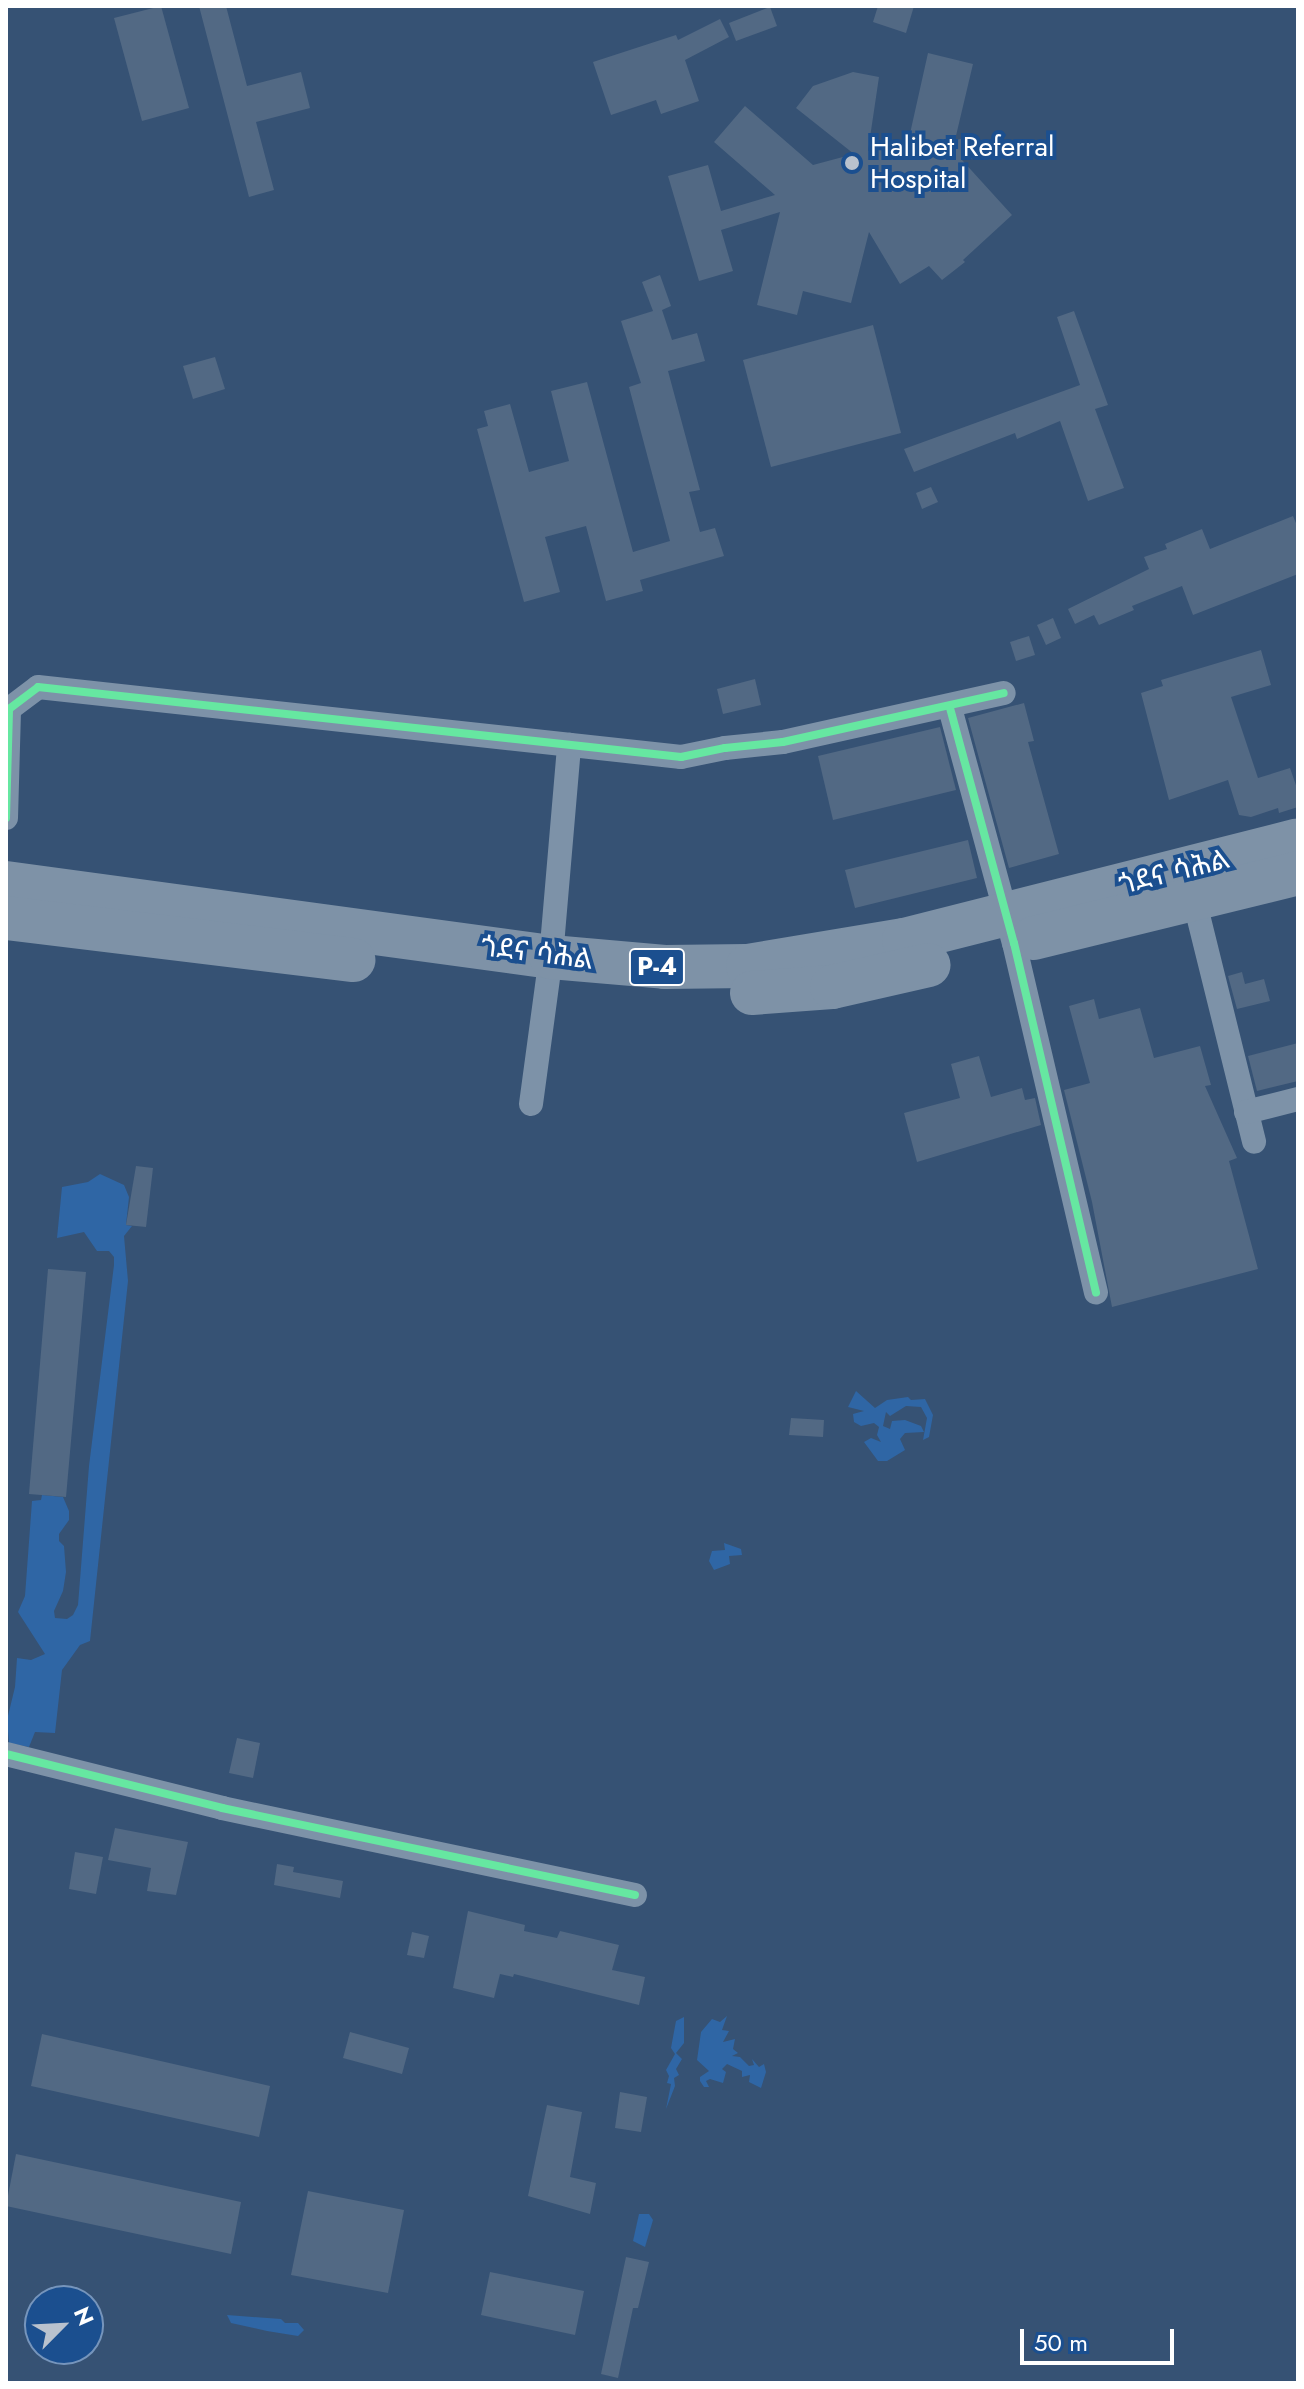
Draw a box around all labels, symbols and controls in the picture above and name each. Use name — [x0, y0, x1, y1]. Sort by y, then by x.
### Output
place label: Halibet Referral Hospital — [870, 130, 1054, 196]
marker: Halibet Referral Hospital — [841, 152, 863, 174]
street label: ጎደና ሳሕል — [1115, 842, 1233, 902]
street label: ጎደና ሳሕል — [479, 929, 595, 977]
road number: P-4 — [627, 945, 687, 989]
north arrow — [24, 2285, 104, 2365]
text: N — [66, 2302, 102, 2331]
scale bar — [1024, 2313, 1178, 2363]
text: 50 m — [1034, 2325, 1088, 2360]

